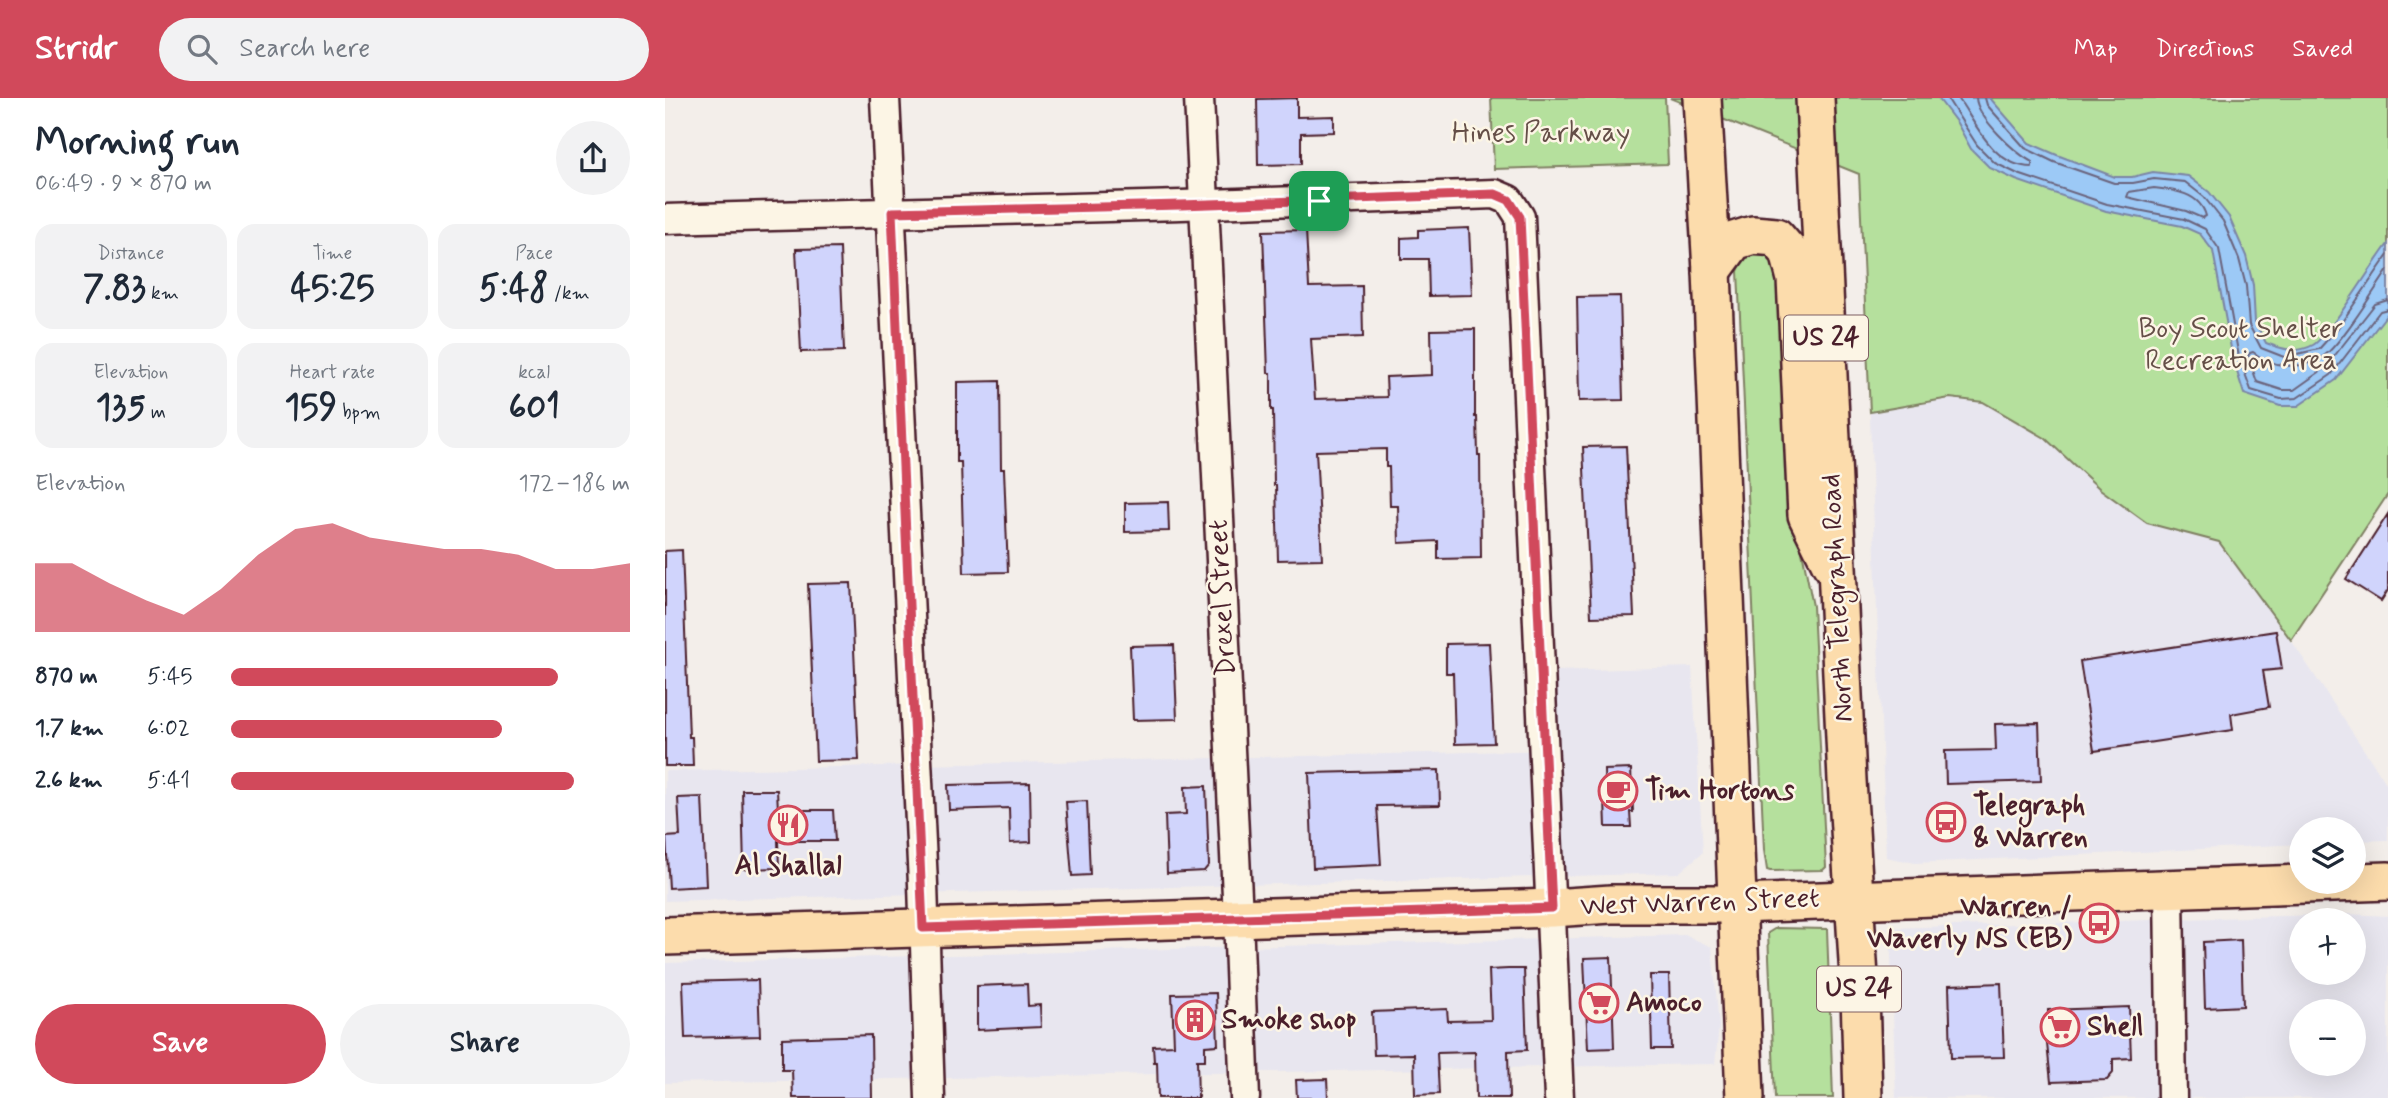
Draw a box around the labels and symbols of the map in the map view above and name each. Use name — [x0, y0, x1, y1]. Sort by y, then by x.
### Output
park label: Hines Parkway — [1452, 115, 1630, 152]
pin — [1289, 171, 1349, 231]
park label: Boy Scout Shelter Recreation Area — [2139, 311, 2343, 380]
road number: US 24 — [1784, 316, 1868, 360]
street label: North Telegraph Road — [1813, 473, 1865, 723]
street label: Drexel Street — [1200, 519, 1246, 677]
cafe icon: Tim Hortons — [1597, 770, 1639, 812]
place label: Tim Hortons — [1645, 773, 1795, 810]
place label: Telegraph & Warren — [1973, 788, 2088, 857]
bus stop icon: Telegraph & Warren — [1925, 801, 1967, 843]
restaurant icon: Al Shallal — [767, 804, 809, 846]
place label: Al Shallal — [734, 848, 842, 885]
street label: West Warren Street — [1580, 880, 1820, 926]
place label: Warren / Waverly NS (EB) — [1867, 889, 2072, 958]
bus stop icon: Warren / Waverly NS (EB) — [2078, 902, 2120, 944]
road number: US 24 — [1817, 967, 1901, 1012]
supermarket icon: Amoco — [1578, 982, 1620, 1024]
place label: Amoco — [1626, 985, 1702, 1022]
building icon: Smoke shop — [1174, 999, 1216, 1041]
place label: Smoke shop — [1222, 1002, 1357, 1039]
supermarket icon: Shell — [2039, 1006, 2081, 1048]
place label: Shell — [2087, 1009, 2143, 1046]

